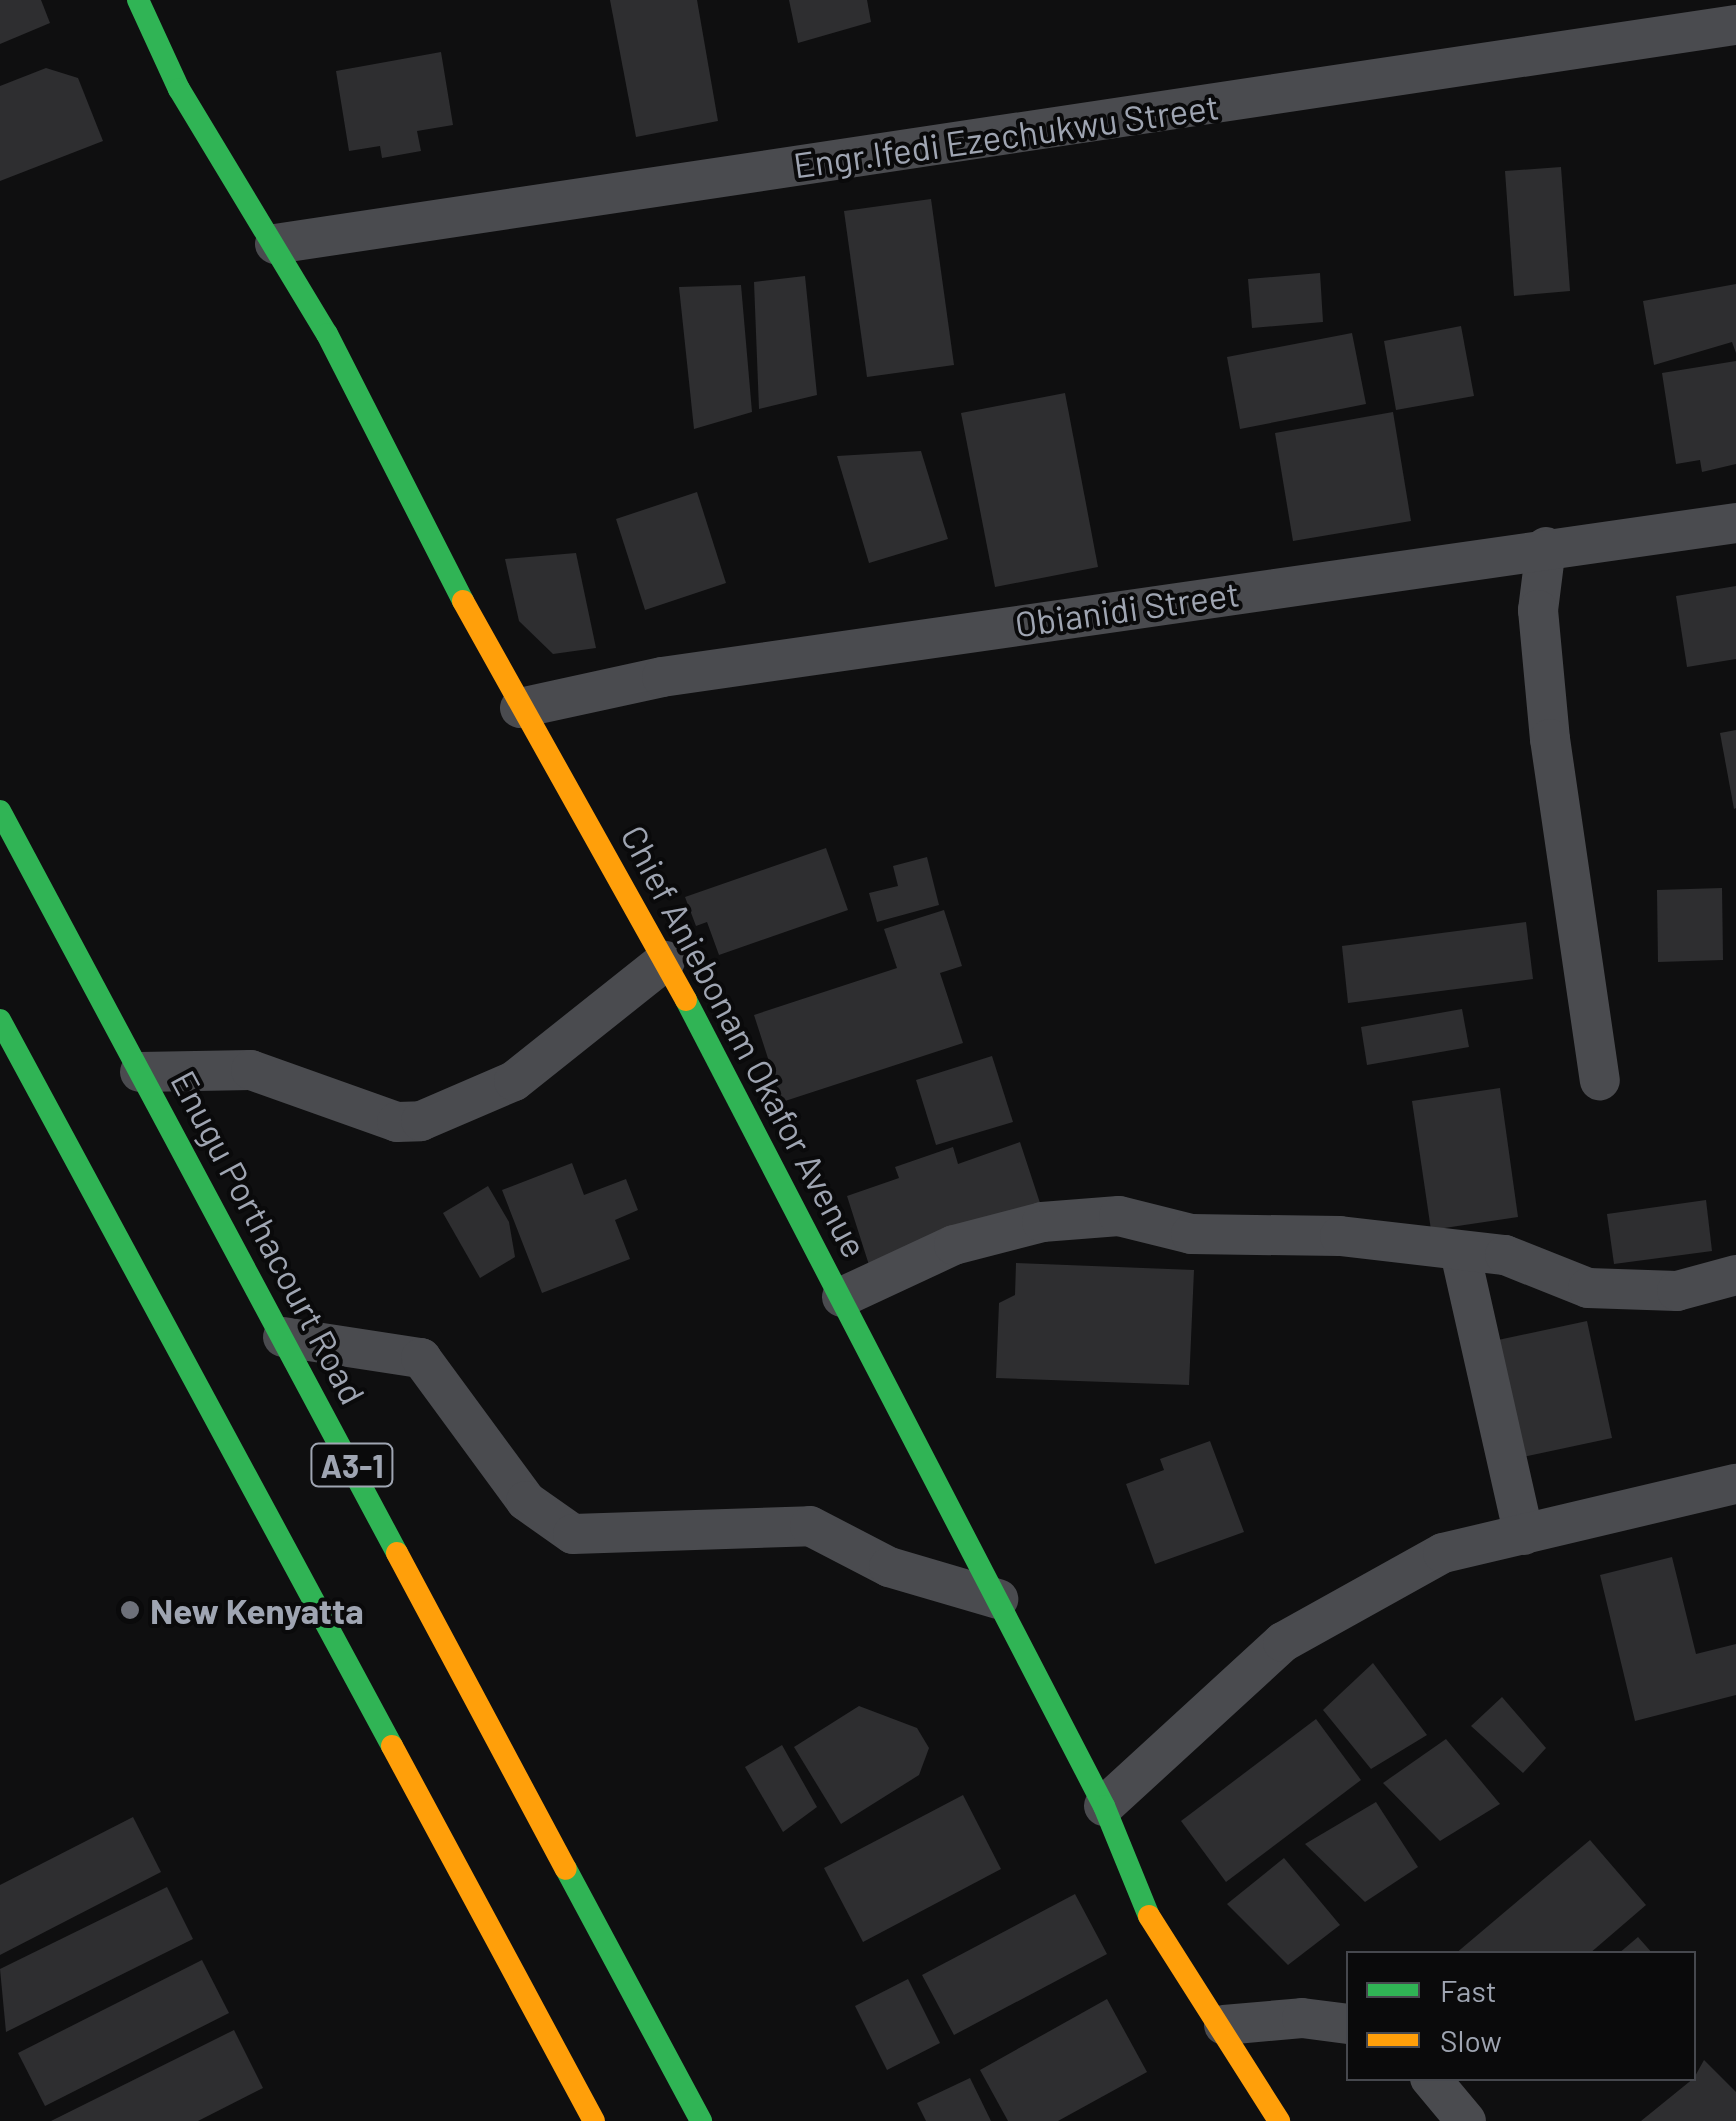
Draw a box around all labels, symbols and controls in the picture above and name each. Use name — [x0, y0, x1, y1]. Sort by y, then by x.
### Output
street label: Engr.Ifedi Ezechukwu Street — [791, 84, 1221, 186]
street label: Obianidi Street — [1012, 571, 1242, 645]
street label: Chief Aniebonam Okafor Avenue — [613, 818, 877, 1264]
street label: Enugu Porthacourt Road — [163, 1063, 375, 1411]
road number: A3-1 — [310, 1438, 394, 1492]
place label: New Kenyatta — [150, 1589, 364, 1631]
marker: New Kenyatta — [119, 1599, 141, 1621]
legend — [1346, 1951, 1696, 2081]
text: Fast — [1440, 1972, 1497, 2008]
text: Slow — [1440, 2022, 1502, 2058]

